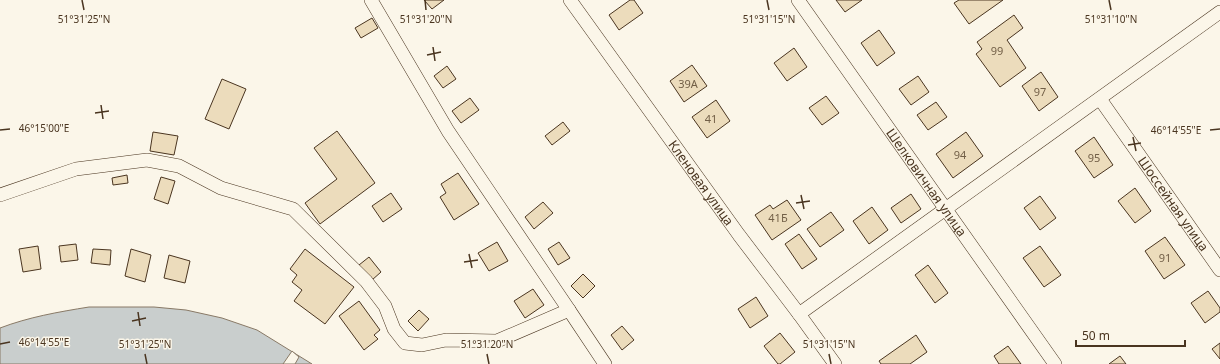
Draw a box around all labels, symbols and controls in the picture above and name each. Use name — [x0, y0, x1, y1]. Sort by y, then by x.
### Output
text: 51°31'25"N — [58, 12, 110, 26]
text: 51°31'20"N — [400, 12, 452, 26]
text: 51°31'15"N — [743, 12, 795, 26]
text: 51°31'10"N — [1085, 12, 1137, 26]
house number: 99 — [991, 43, 1003, 58]
house number: 39А — [678, 76, 699, 91]
house number: 97 — [1034, 84, 1046, 99]
house number: 41 — [705, 111, 717, 126]
text: 46°15'00"E — [19, 121, 69, 135]
text: 46°14'55"E — [1151, 123, 1201, 137]
street label: Шелковичная улица — [882, 124, 971, 240]
street label: Кленовая улица — [665, 136, 738, 229]
house number: 94 — [954, 147, 967, 162]
house number: 95 — [1088, 150, 1100, 165]
street label: Шоссейная улица — [1134, 153, 1213, 255]
house number: 41Б — [768, 210, 788, 225]
house number: 91 — [1159, 250, 1171, 265]
scale bar — [1076, 322, 1185, 348]
text: 50 m — [1082, 327, 1110, 344]
text: 46°14'55"E — [19, 335, 69, 349]
text: 51°31'25"N — [119, 337, 171, 351]
text: 51°31'20"N — [461, 337, 513, 351]
text: 51°31'15"N — [803, 337, 855, 351]

